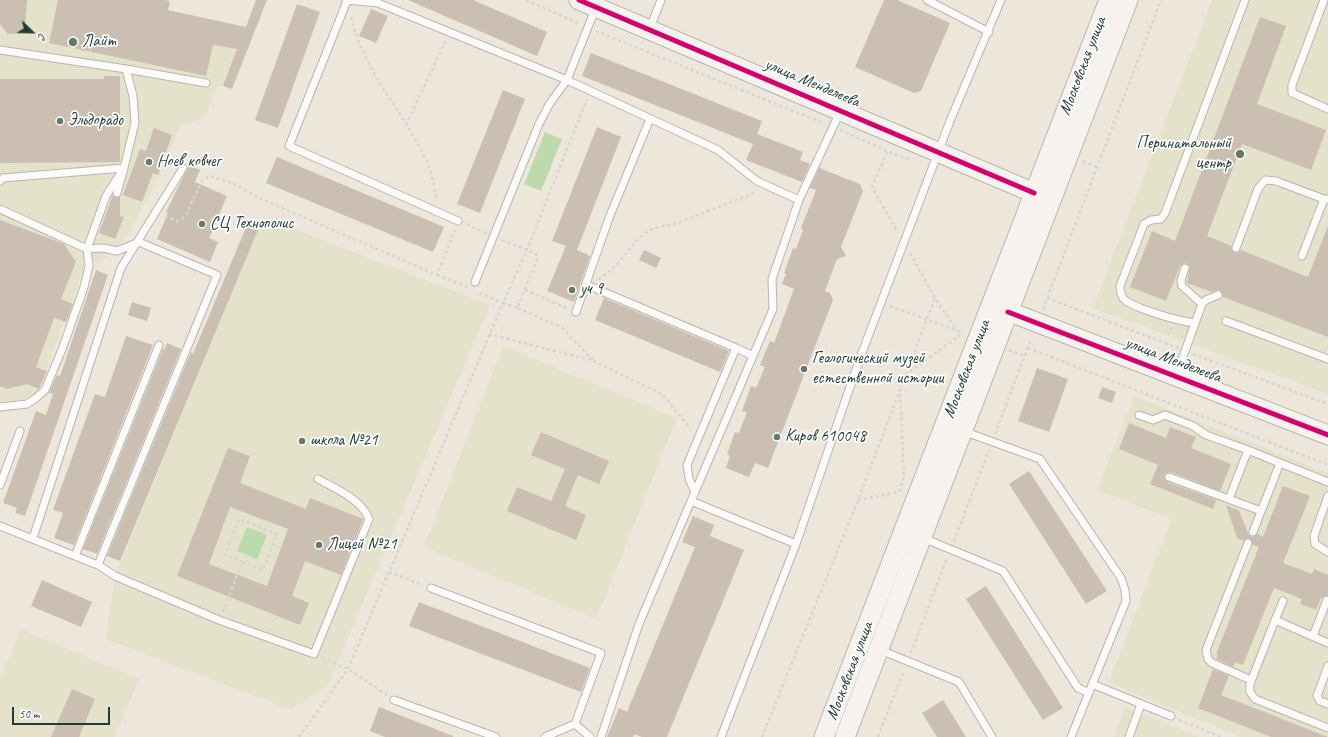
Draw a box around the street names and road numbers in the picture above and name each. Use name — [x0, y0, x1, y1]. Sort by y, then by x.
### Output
street label: Московская улица — [1055, 14, 1111, 118]
street label: улица Менделеева — [762, 54, 862, 112]
street label: Московская улица — [939, 317, 995, 421]
street label: улица Менделеева — [1122, 332, 1224, 388]
street label: Московская улица — [822, 619, 878, 723]

